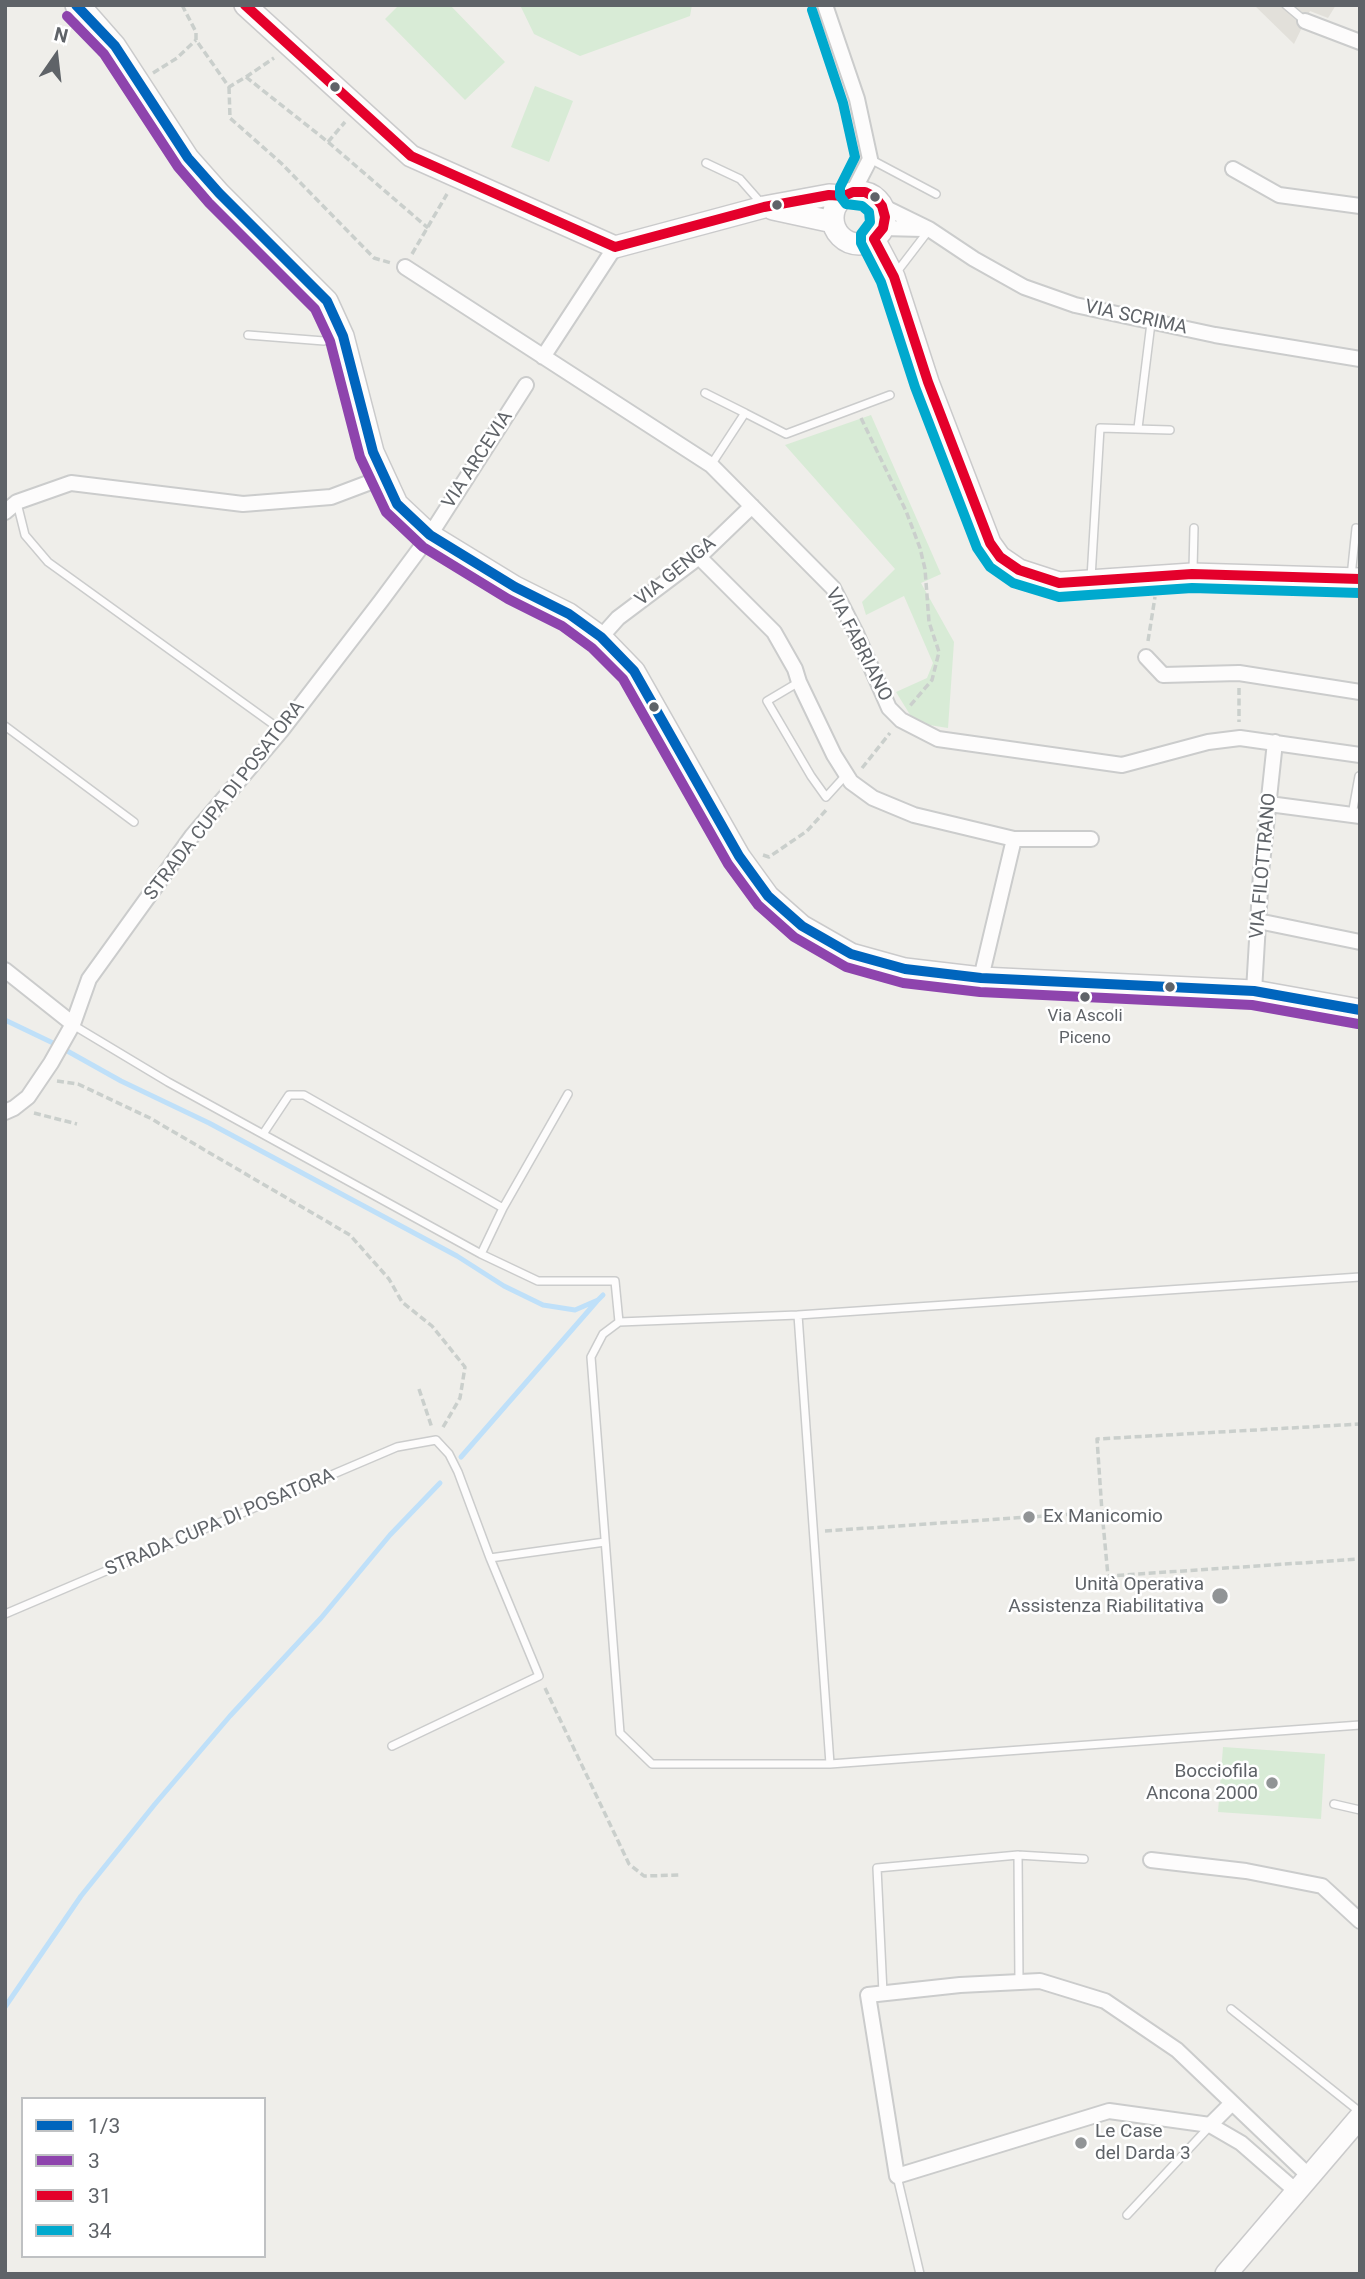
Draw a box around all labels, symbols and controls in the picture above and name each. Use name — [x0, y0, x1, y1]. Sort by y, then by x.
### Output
north arrow — [21, 21, 91, 91]
text: N — [52, 22, 70, 48]
unlabelled marker — [328, 80, 342, 94]
unlabelled marker — [868, 190, 882, 204]
unlabelled marker — [770, 198, 784, 212]
street label: VIA SCRIMA — [1083, 296, 1189, 340]
street label: VIA ARCEVIA — [438, 407, 518, 513]
street label: VIA GENGA — [631, 533, 721, 611]
street label: VIA FABRIANO — [820, 585, 896, 705]
street label: STRADA CUPA DI POSATORA — [140, 697, 310, 905]
unlabelled marker — [647, 700, 661, 714]
street label: VIA FILOTTRANO — [1246, 792, 1282, 940]
unlabelled marker — [1163, 980, 1177, 994]
marker: Via Ascoli Piceno — [1078, 990, 1092, 1004]
place label: Via Ascoli Piceno — [1047, 1007, 1123, 1047]
street label: STRADA CUPA DI POSATORA — [102, 1464, 338, 1582]
place label: Ex Manicomio — [1043, 1506, 1163, 1528]
marker: Ex Manicomio — [1021, 1509, 1037, 1525]
place label: Unità Operativa Assistenza Riabilitativa — [1008, 1574, 1204, 1618]
marker: Unità Operativa Assistenza Riabilitativa — [1210, 1586, 1230, 1606]
place label: Bocciofila Ancona 2000 — [1146, 1761, 1258, 1805]
marker: Bocciofila Ancona 2000 — [1264, 1775, 1280, 1791]
legend — [21, 2097, 266, 2258]
text: 1/3 — [88, 2114, 120, 2138]
place label: Le Case del Darda 3 — [1095, 2121, 1191, 2165]
marker: Le Case del Darda 3 — [1073, 2135, 1089, 2151]
text: 3 — [88, 2149, 100, 2173]
text: 31 — [88, 2184, 112, 2208]
text: 34 — [88, 2219, 112, 2243]

